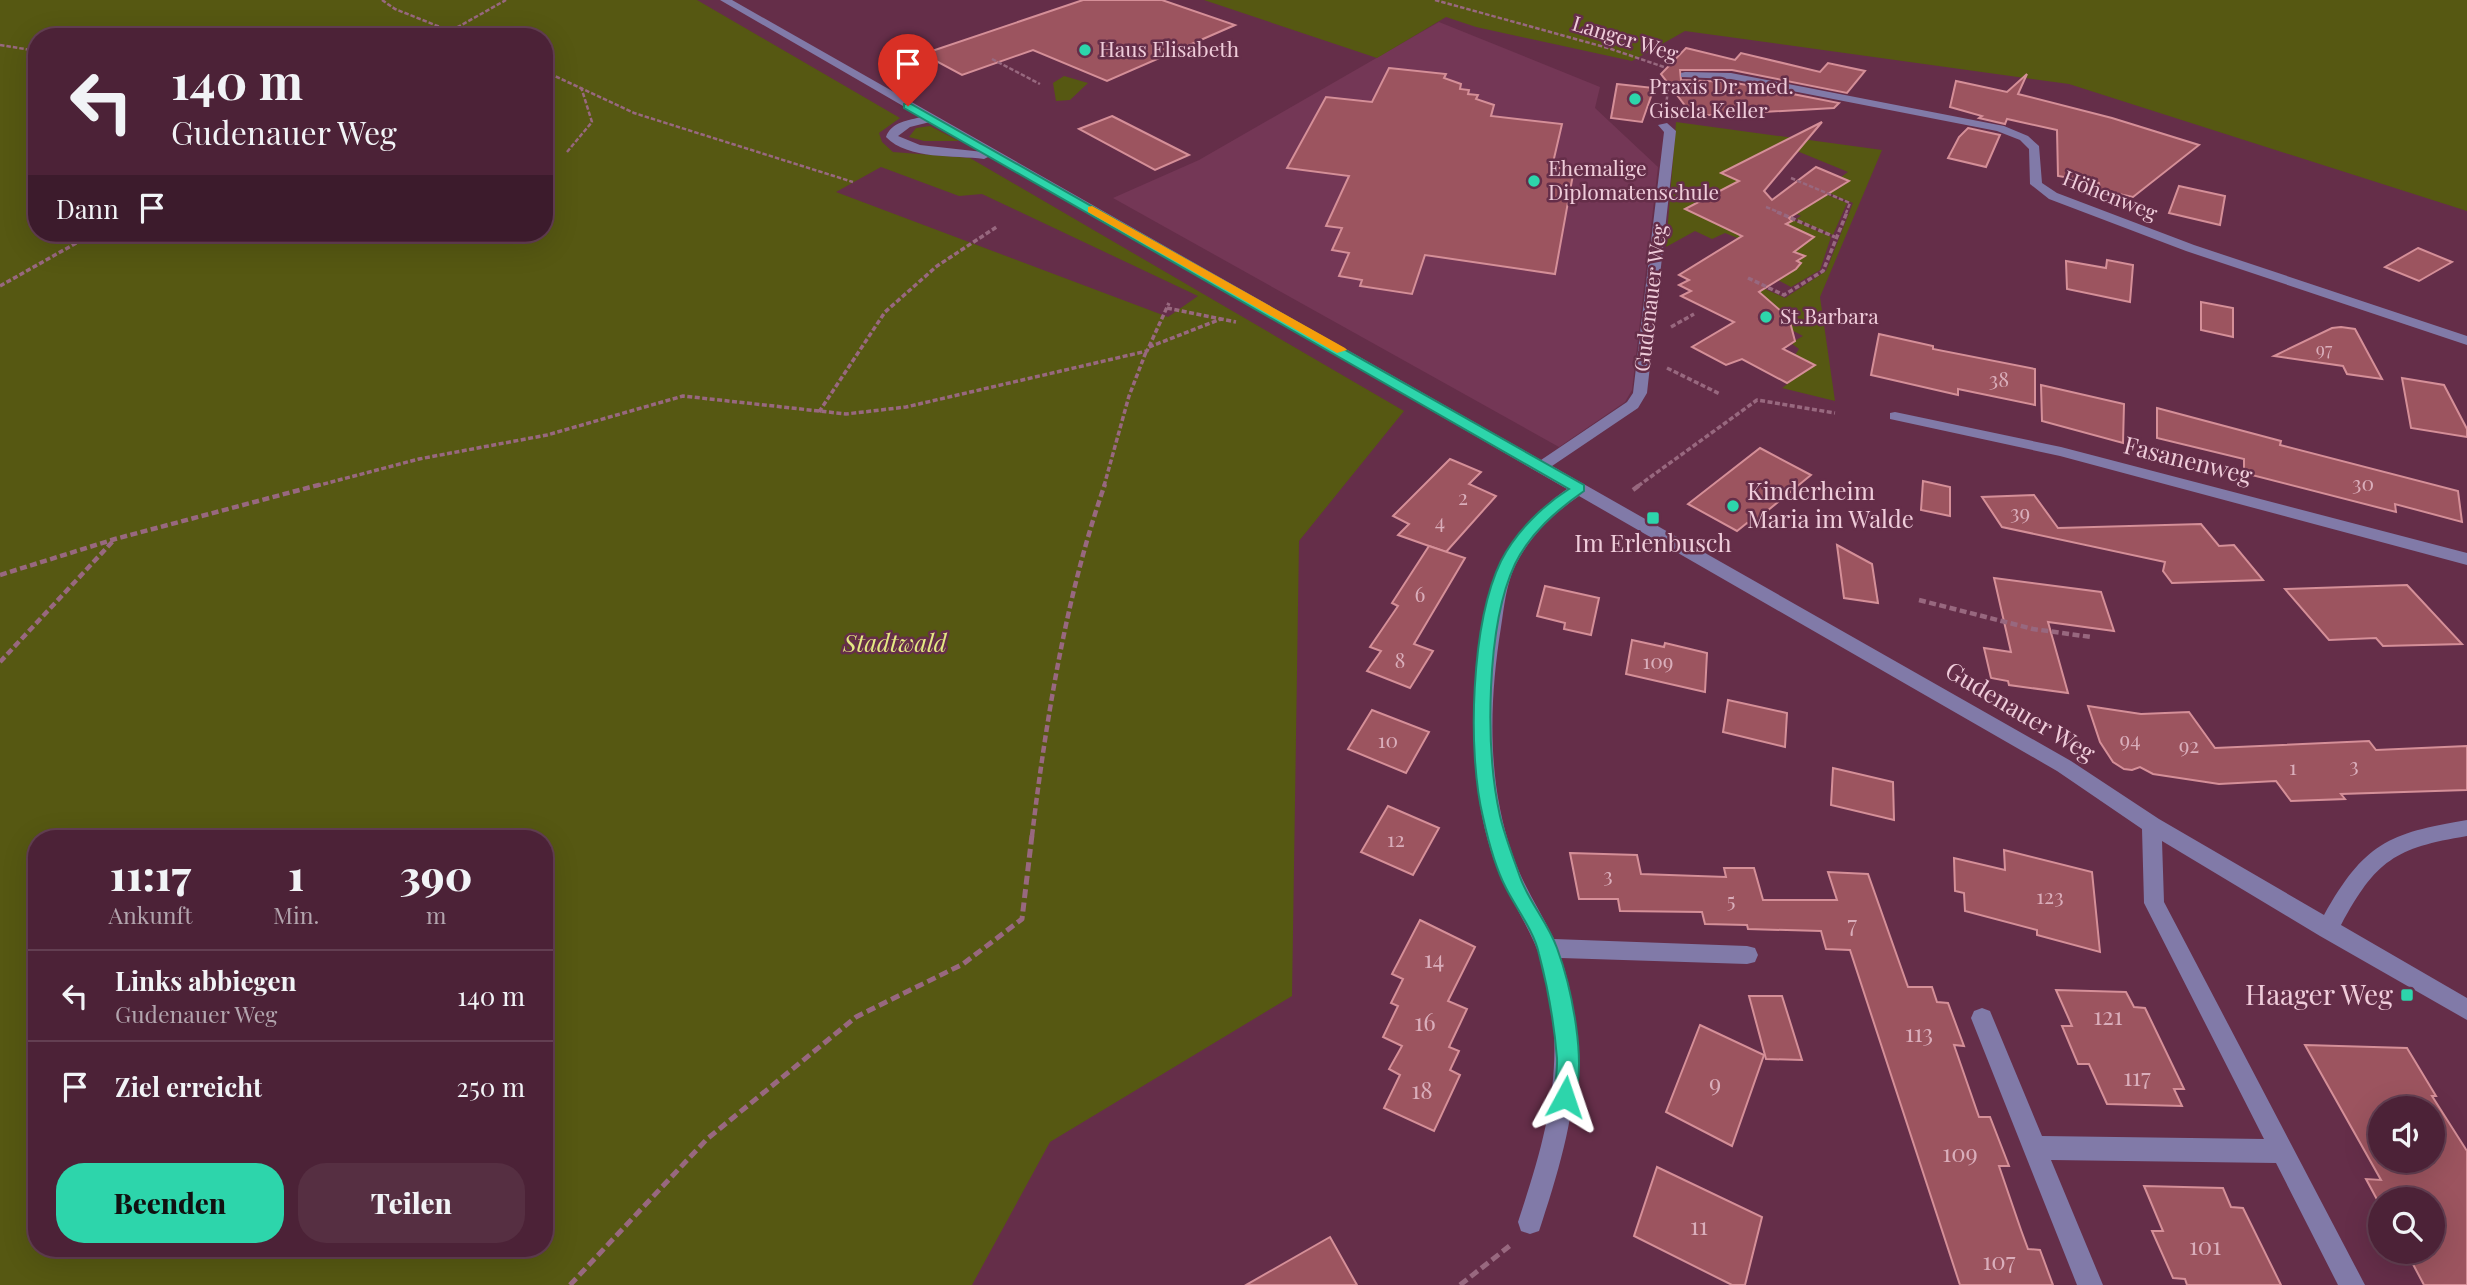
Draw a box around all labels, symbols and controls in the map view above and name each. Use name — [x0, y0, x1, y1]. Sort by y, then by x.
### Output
street label: Langer Weg — [1569, 8, 1682, 66]
pin — [878, 34, 938, 106]
place label: Haus Elisabeth — [1099, 34, 1240, 62]
marker: Haus Elisabeth — [1077, 42, 1093, 58]
icon: arrive — [889, 45, 927, 83]
text: 140 m — [171, 47, 303, 112]
icon: left — [56, 56, 147, 147]
place label: Praxis Dr. med. Gisela Keller — [1649, 71, 1794, 123]
marker: Praxis Dr. med. Gisela Keller — [1627, 91, 1643, 107]
text: Gudenauer Weg — [171, 110, 397, 153]
place label: Ehemalige Diplomatenschule — [1548, 153, 1719, 205]
street label: Höhenweg — [2059, 162, 2162, 226]
marker: Ehemalige Diplomatenschule — [1526, 173, 1542, 189]
icon: arrive — [133, 189, 171, 227]
text: Dann — [56, 191, 119, 226]
street label: Gudenauer Weg — [1626, 222, 1672, 373]
place label: St.Barbara — [1780, 301, 1879, 329]
marker: St.Barbara — [1758, 309, 1774, 325]
house number: 97 — [2316, 337, 2333, 361]
house number: 38 — [1989, 364, 2009, 392]
street label: Fasanenweg — [2121, 428, 2257, 491]
house number: 30 — [2352, 468, 2374, 496]
place label: Kinderheim Maria im Walde — [1747, 474, 1914, 534]
house number: 2 — [1458, 482, 1468, 510]
house number: 39 — [2010, 497, 2030, 525]
marker: Kinderheim Maria im Walde — [1725, 498, 1741, 514]
house number: 4 — [1435, 506, 1445, 534]
marker: Im Erlenbusch — [1645, 510, 1661, 526]
place label: Im Erlenbusch — [1574, 526, 1732, 558]
house number: 6 — [1415, 579, 1426, 607]
park label: Stadtwald — [842, 626, 948, 658]
house number: 8 — [1395, 645, 1405, 673]
house number: 109 — [1642, 646, 1674, 674]
street label: Gudenauer Weg — [1940, 653, 2102, 768]
house number: 94 — [2119, 724, 2141, 752]
house number: 10 — [1378, 725, 1398, 753]
house number: 92 — [2179, 730, 2199, 758]
house number: 3 — [2349, 750, 2359, 778]
house number: 1 — [2289, 752, 2297, 780]
house number: 12 — [1387, 824, 1405, 852]
text: 11:17 — [110, 846, 191, 902]
text: 1 — [288, 846, 304, 902]
text: 390 — [400, 846, 472, 902]
house number: 3 — [1603, 860, 1613, 888]
house number: 123 — [2036, 881, 2064, 909]
house number: 5 — [1727, 885, 1735, 913]
text: Ankunft — [109, 899, 192, 930]
text: Min. — [273, 899, 319, 930]
text: m — [426, 899, 446, 930]
house number: 7 — [1847, 907, 1857, 939]
house number: 14 — [1424, 942, 1444, 974]
text: Links abbiegen — [115, 963, 296, 998]
place label: Haager Weg — [2245, 975, 2393, 1012]
icon: left — [56, 977, 94, 1015]
text: 140 m — [457, 978, 525, 1013]
marker: Haager Weg — [2399, 987, 2415, 1003]
text: Gudenauer Weg — [115, 998, 277, 1029]
house number: 121 — [2093, 999, 2123, 1031]
house number: 16 — [1414, 1005, 1436, 1037]
house number: 113 — [1905, 1016, 1933, 1048]
position arrow — [1528, 1060, 1602, 1134]
house number: 117 — [2123, 1060, 2151, 1092]
house number: 9 — [1709, 1066, 1721, 1098]
icon: arrive — [56, 1068, 94, 1106]
text: Ziel erreicht — [115, 1069, 262, 1104]
text: 250 m — [457, 1069, 525, 1104]
house number: 18 — [1411, 1073, 1433, 1105]
map controls — [2368, 1096, 2445, 1264]
button: sound — [2368, 1096, 2445, 1173]
house number: 109 — [1942, 1136, 1978, 1168]
button: Beenden — [56, 1163, 284, 1243]
button: Teilen — [298, 1163, 525, 1243]
button: search — [2368, 1187, 2445, 1264]
house number: 11 — [1690, 1209, 1708, 1241]
house number: 101 — [2189, 1229, 2221, 1261]
house number: 107 — [1982, 1244, 2016, 1276]

